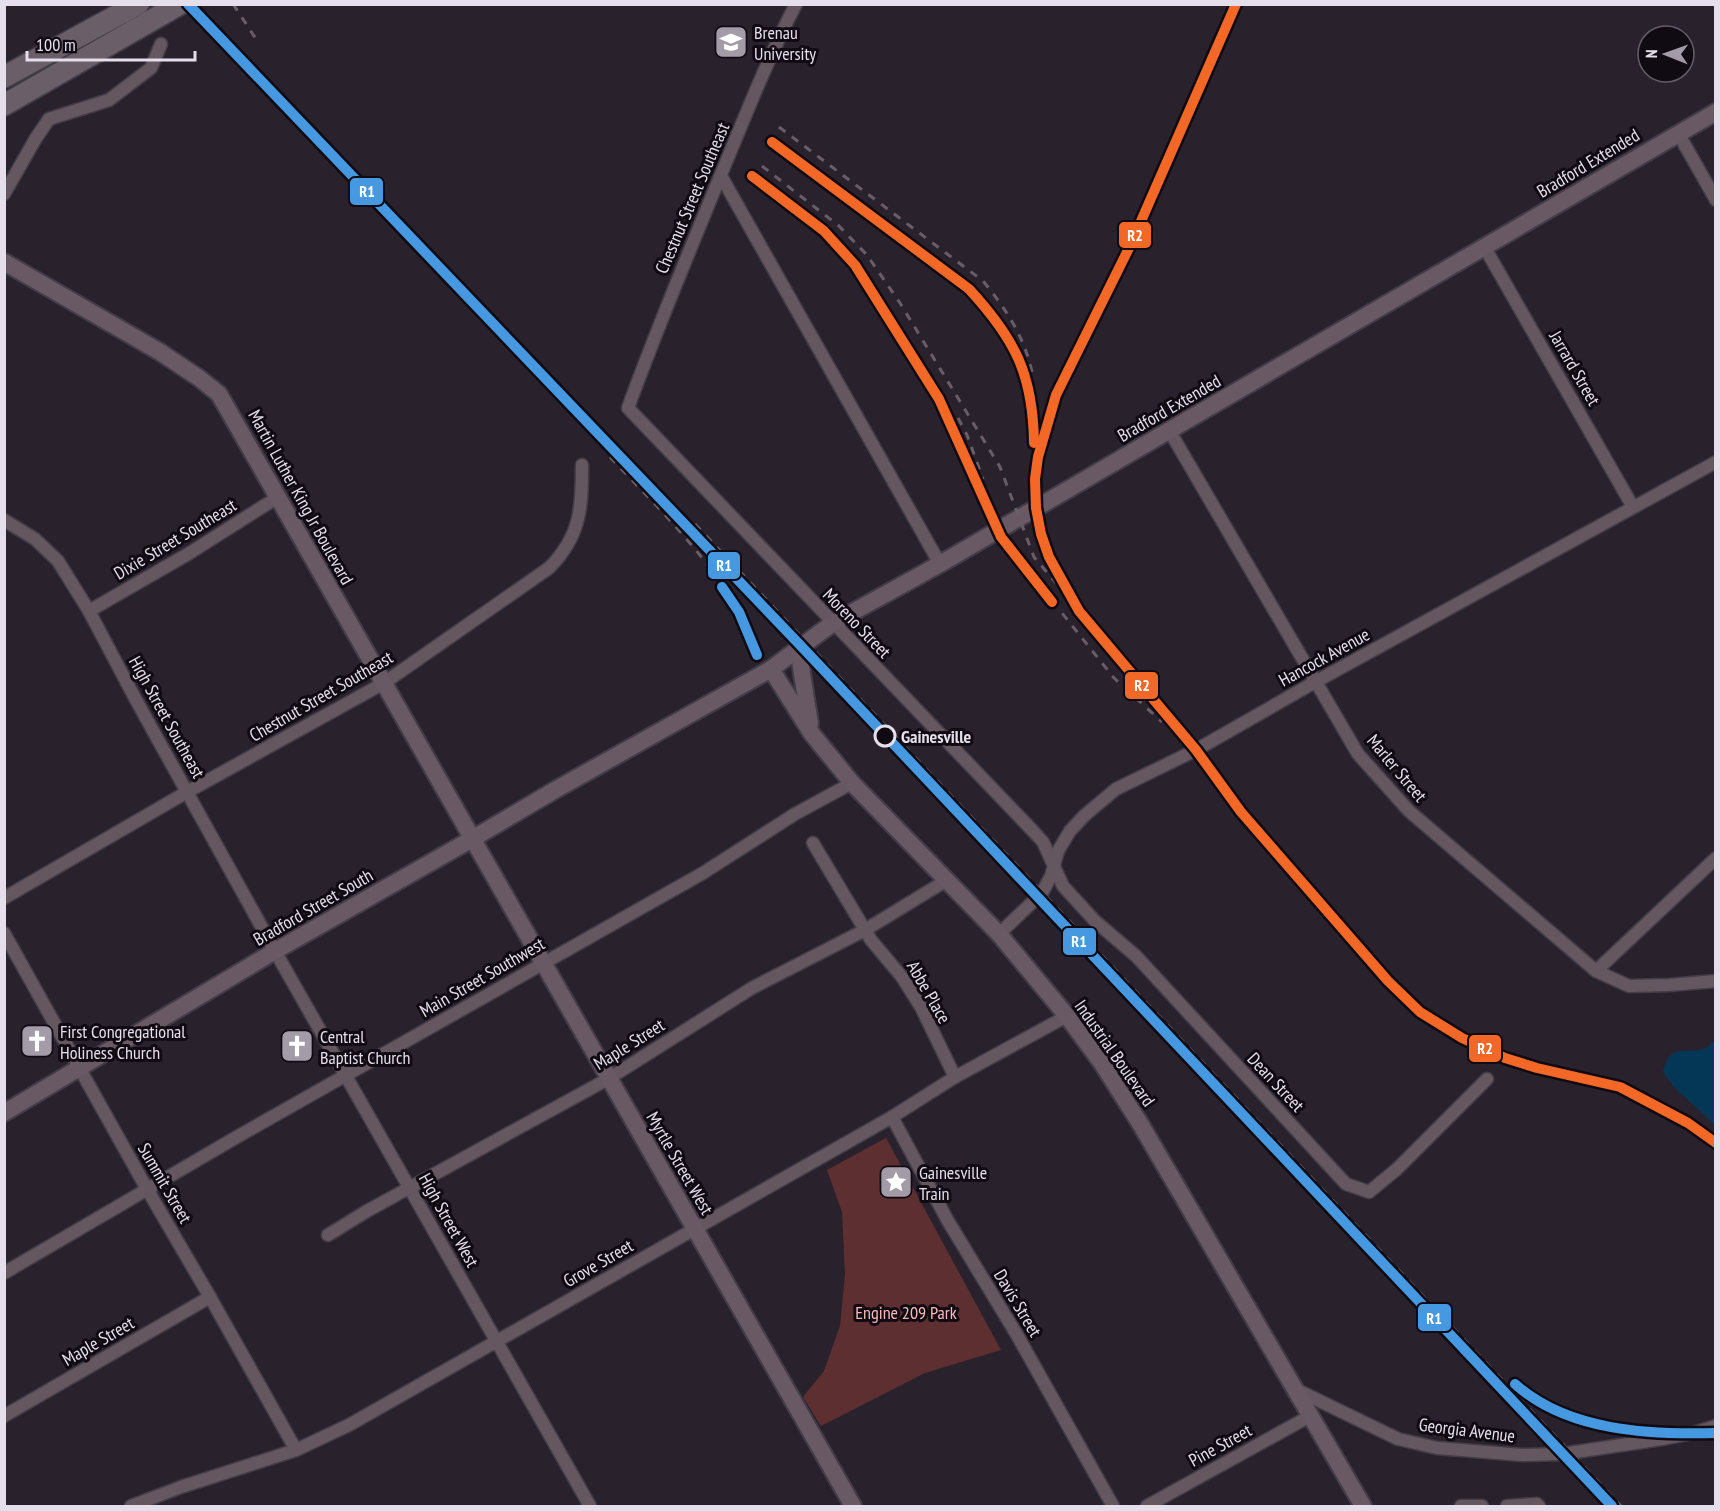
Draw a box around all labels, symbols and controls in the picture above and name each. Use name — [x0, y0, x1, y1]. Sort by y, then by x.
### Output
place label: Brenau University — [754, 21, 816, 65]
scale bar — [27, 24, 195, 62]
school or university icon: Brenau University — [713, 24, 749, 60]
north arrow — [1636, 24, 1696, 84]
text: 100 m — [36, 33, 76, 56]
text: N — [1641, 49, 1661, 58]
street label: Chestnut Street Southeast — [650, 119, 734, 277]
street label: Bradford Extended — [1533, 123, 1643, 203]
line badge: R1 — [349, 177, 384, 206]
text: R1 — [359, 181, 375, 201]
line badge: R2 — [1118, 221, 1152, 249]
text: R2 — [1127, 225, 1143, 245]
street label: Jarrard Street — [1544, 326, 1606, 409]
street label: Bradford Extended — [1113, 369, 1225, 447]
street label: Martin Luther King Jr Boulevard — [243, 406, 359, 588]
street label: Dixie Street Southeast — [110, 493, 240, 585]
line badge: R1 — [707, 551, 741, 580]
text: R1 — [716, 555, 732, 575]
street label: Moreno Street — [818, 583, 896, 663]
street label: Hancock Avenue — [1274, 623, 1374, 691]
street label: Chestnut Street Southeast — [245, 646, 397, 746]
street label: High Street Southeast — [124, 652, 210, 782]
line badge: R2 — [1124, 671, 1159, 700]
text: R2 — [1134, 675, 1150, 695]
marker: Gainesville — [874, 725, 896, 747]
place label: Gainesville — [901, 725, 972, 748]
street label: Marler Street — [1362, 729, 1432, 807]
street label: Bradford Street South — [249, 863, 377, 951]
line badge: R1 — [1062, 927, 1097, 956]
text: R1 — [1071, 931, 1087, 951]
street label: Main Street Southwest — [415, 932, 549, 1022]
street label: Abbe Place — [902, 957, 956, 1027]
street label: Industrial Boulevard — [1070, 995, 1160, 1111]
street label: Maple Street — [589, 1013, 669, 1075]
place label: First Congregational Holiness Church — [60, 1020, 186, 1064]
church icon: First Congregational Holiness Church — [19, 1023, 55, 1059]
place label: Central Baptist Church — [320, 1025, 410, 1069]
church icon: Central Baptist Church — [279, 1028, 315, 1064]
line badge: R2 — [1468, 1034, 1502, 1063]
text: R2 — [1477, 1038, 1493, 1058]
street label: Dean Street — [1243, 1047, 1309, 1117]
street label: Myrtle Street West — [641, 1108, 719, 1218]
street label: Summit Street — [133, 1139, 197, 1227]
place label: Gainesville Train — [919, 1161, 987, 1205]
place icon: Gainesville Train — [878, 1164, 914, 1200]
street label: High Street West — [414, 1169, 484, 1271]
street label: Grove Street — [559, 1234, 637, 1292]
street label: Davis Street — [989, 1265, 1047, 1341]
park label: Engine 209 Park — [855, 1301, 957, 1324]
line badge: R1 — [1417, 1303, 1452, 1332]
text: R1 — [1426, 1308, 1442, 1328]
street label: Maple Street — [58, 1311, 138, 1371]
street label: Georgia Avenue — [1418, 1413, 1516, 1447]
street label: Pine Street — [1184, 1418, 1256, 1472]

